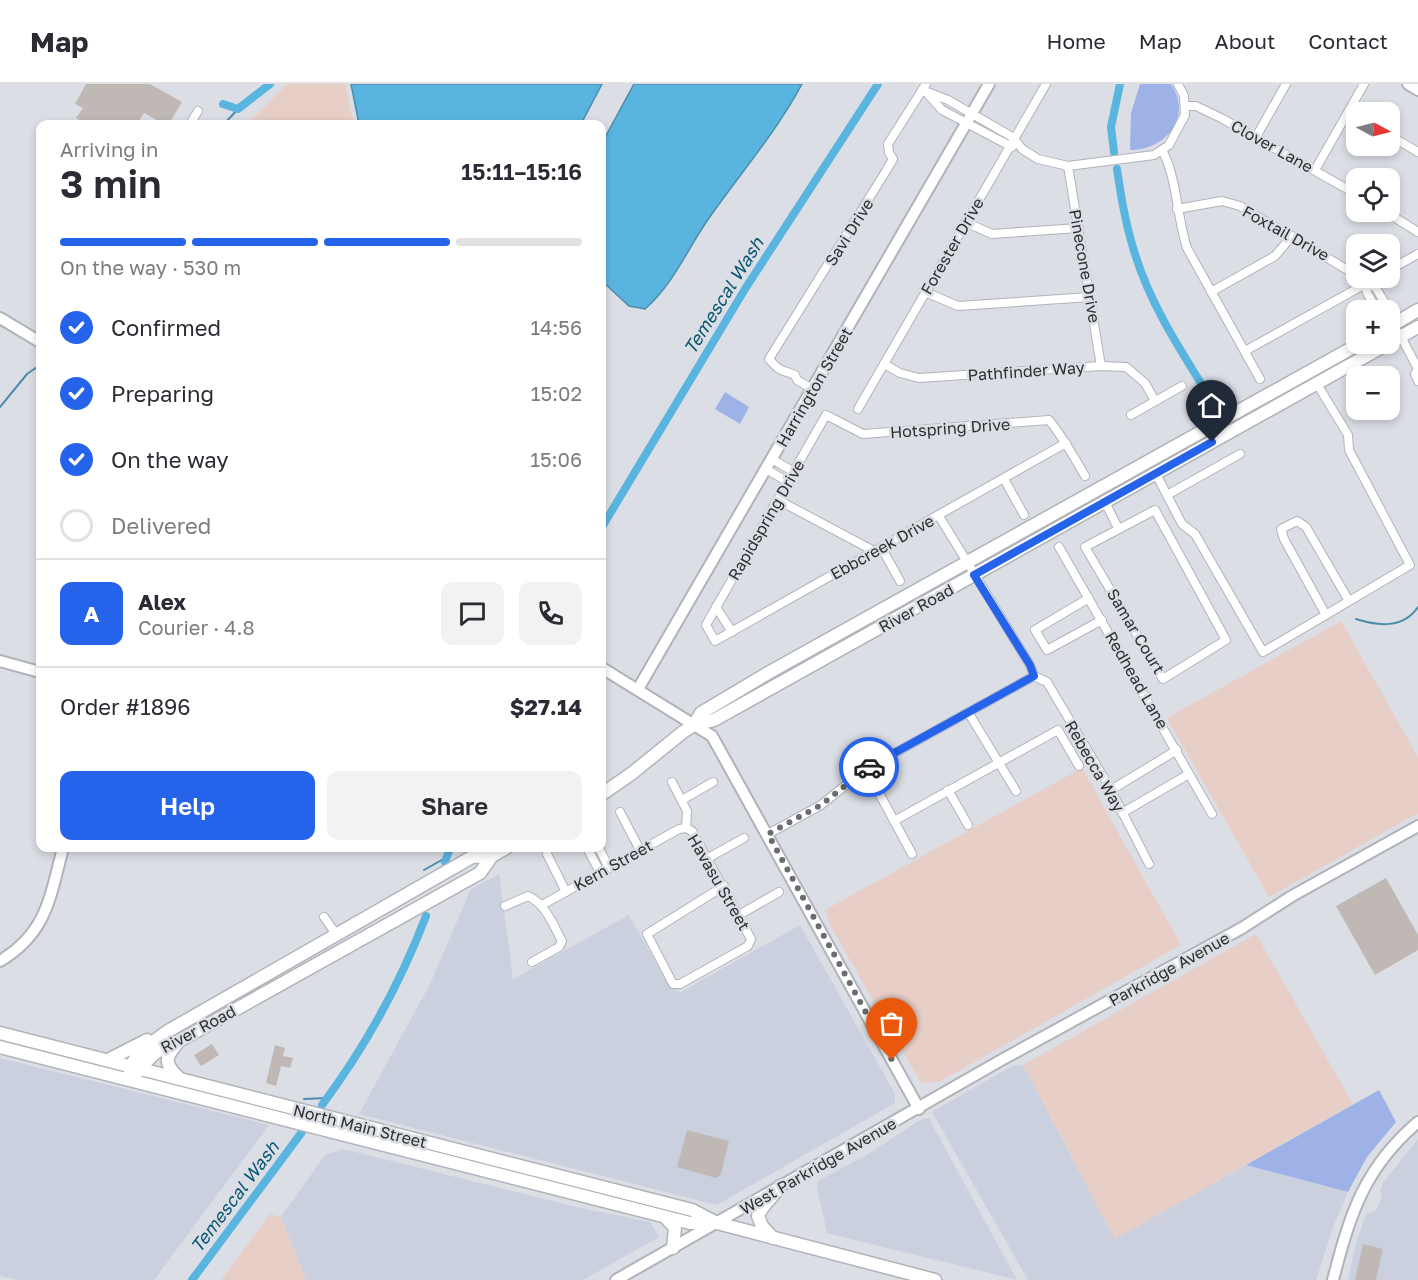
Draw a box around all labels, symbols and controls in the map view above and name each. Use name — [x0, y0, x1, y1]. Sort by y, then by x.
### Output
text: Map — [30, 25, 88, 58]
text: Home — [1046, 28, 1106, 54]
text: Map — [1139, 28, 1182, 54]
text: About — [1215, 28, 1275, 54]
text: Contact — [1308, 28, 1388, 54]
north arrow — [1346, 102, 1400, 156]
map controls — [1346, 102, 1400, 420]
street label: Clover Lane — [1227, 115, 1317, 177]
text: Arriving in — [60, 137, 158, 161]
text: 15:11–15:16 — [461, 158, 582, 185]
text: 3 min — [60, 160, 162, 207]
button: locate — [1346, 168, 1400, 222]
street label: Forester Drive — [916, 194, 988, 298]
street label: Savi Drive — [820, 195, 878, 269]
street label: Foxtail Drive — [1239, 201, 1333, 265]
street label: Pinecone Drive — [1065, 208, 1105, 324]
water label: Temescal Wash — [678, 232, 768, 358]
button: layers — [1346, 234, 1400, 288]
text: On the way · 530 m — [60, 255, 241, 279]
button: + — [1346, 300, 1400, 354]
icon: check — [60, 311, 93, 344]
text: Confirmed — [111, 314, 221, 341]
text: 14:56 — [530, 315, 582, 339]
street label: Harrington Street — [772, 324, 856, 450]
street label: Pathfinder Way — [967, 357, 1085, 385]
button: − — [1346, 366, 1400, 420]
icon: check — [60, 377, 93, 410]
text: Preparing — [111, 380, 214, 407]
pin — [1186, 380, 1237, 442]
text: 15:02 — [531, 381, 582, 405]
icon: home — [1195, 389, 1228, 422]
street label: Hotspring Drive — [889, 414, 1011, 442]
icon: check — [60, 443, 93, 476]
text: On the way — [111, 446, 229, 473]
text: 15:06 — [530, 447, 582, 471]
street label: Rapidspring Drive — [723, 456, 809, 584]
street label: Ebbcreek Drive — [827, 510, 937, 584]
text: Delivered — [111, 512, 211, 539]
street label: River Road — [875, 579, 957, 637]
button: chat — [441, 582, 504, 645]
button: phone — [519, 582, 582, 645]
street label: Samar Court — [1103, 585, 1169, 677]
text: Alex — [138, 588, 186, 615]
text: A — [84, 600, 99, 627]
text: Courier · 4.8 — [138, 615, 255, 639]
street label: Redhead Lane — [1101, 628, 1173, 732]
text: Order #1896 — [60, 693, 191, 720]
text: $27.14 — [510, 693, 582, 720]
street label: Rebecca Way — [1061, 717, 1129, 815]
courier — [839, 737, 899, 797]
icon: car — [853, 751, 886, 784]
button: Help — [60, 771, 315, 840]
button: Share — [327, 771, 582, 840]
street label: Havasu Street — [683, 830, 755, 934]
street label: Kern Street — [570, 835, 656, 895]
street label: Parkridge Avenue — [1105, 928, 1233, 1010]
pin — [866, 998, 917, 1060]
street label: River Road — [157, 1001, 239, 1057]
icon: bag — [875, 1007, 908, 1040]
street label: North Main Street — [291, 1100, 429, 1152]
street label: West Parkridge Avenue — [736, 1113, 900, 1219]
water label: Temescal Wash — [185, 1136, 284, 1256]

